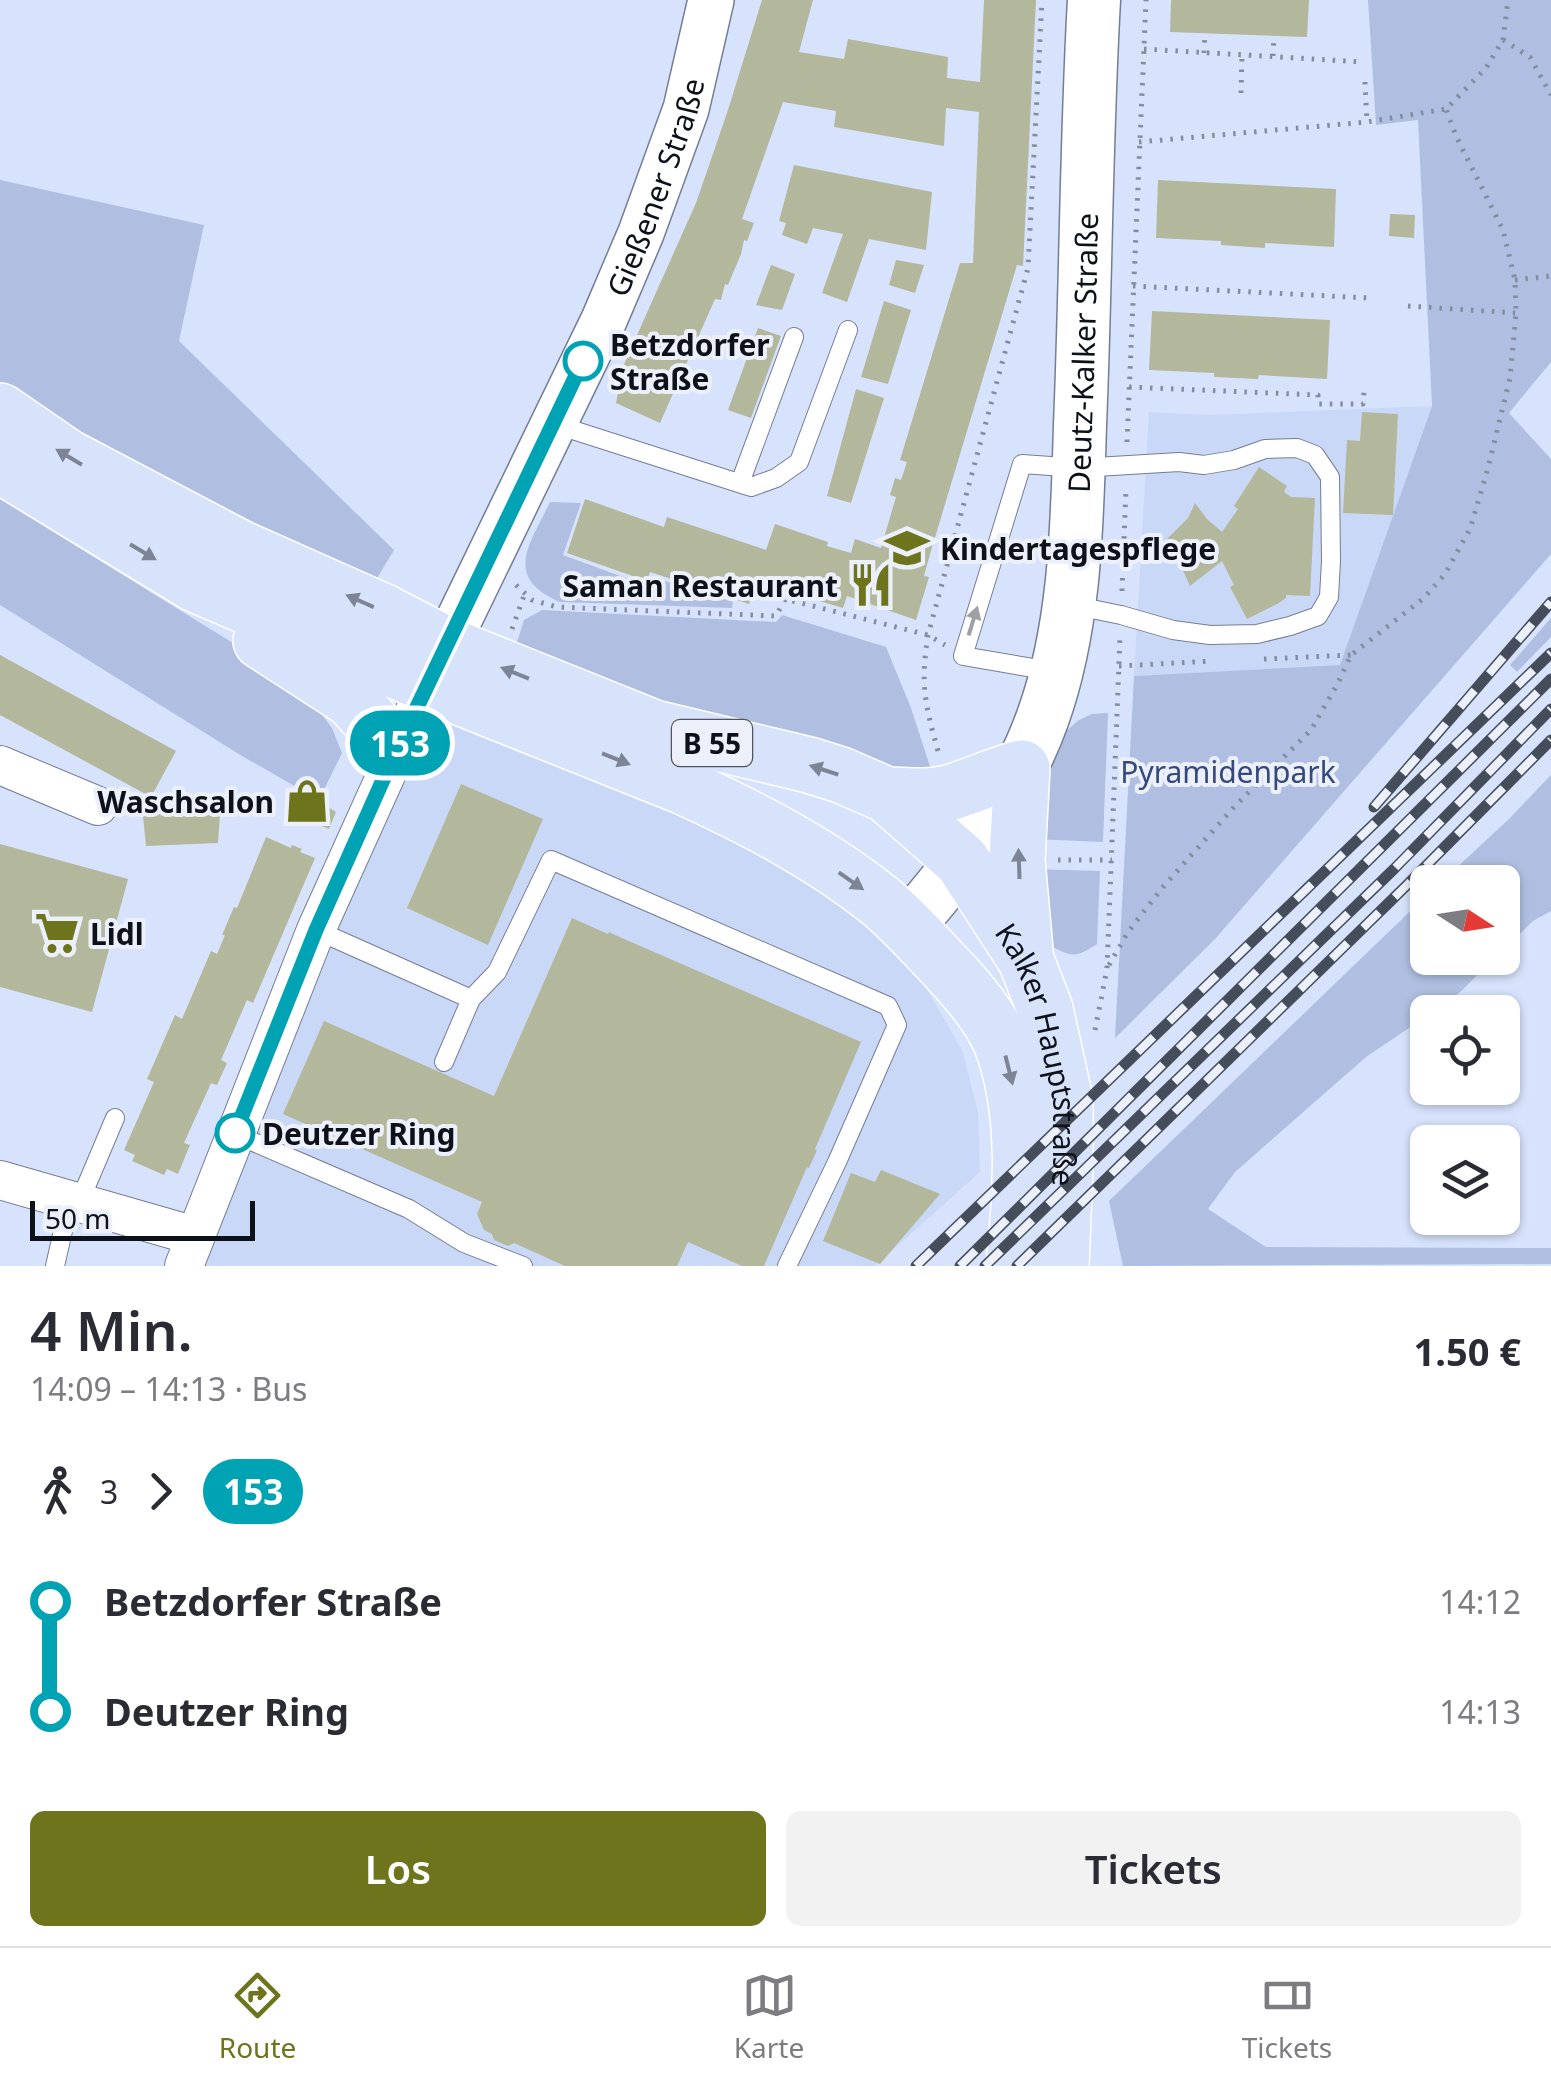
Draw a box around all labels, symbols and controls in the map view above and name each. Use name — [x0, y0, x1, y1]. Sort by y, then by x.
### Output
street label: Gießener Straße — [596, 74, 713, 302]
street label: Deutz-Kalker Straße — [1057, 212, 1107, 494]
place label: Betzdorfer Straße — [610, 324, 770, 399]
marker: Betzdorfer Straße — [564, 342, 602, 380]
one-way arrow — [55, 449, 83, 466]
school or university icon: Kindertagespflege — [883, 524, 931, 572]
place label: Kindertagespflege — [940, 528, 1216, 569]
one-way arrow — [129, 543, 157, 560]
restaurant icon: Saman Restaurant — [847, 561, 895, 609]
place label: Saman Restaurant — [563, 565, 838, 606]
one-way arrow — [345, 593, 375, 609]
one-way arrow — [967, 606, 982, 636]
one-way arrow — [499, 664, 529, 680]
line badge: 153 — [342, 710, 458, 776]
text: 153 — [370, 720, 430, 767]
road number: B 55 — [672, 720, 752, 766]
park label: Pyramidenpark — [1120, 751, 1336, 792]
one-way arrow — [601, 752, 631, 768]
one-way arrow — [809, 761, 839, 776]
shop icon: Waschsalon — [283, 777, 331, 825]
place label: Waschsalon — [97, 781, 274, 822]
one-way arrow — [1010, 847, 1026, 879]
north arrow — [1410, 865, 1520, 975]
map controls — [1410, 865, 1520, 1235]
one-way arrow — [837, 871, 864, 890]
supermarket icon: Lidl — [33, 909, 81, 957]
place label: Lidl — [90, 913, 144, 954]
street label: Kalker Hauptstraße — [987, 915, 1086, 1187]
button: locate — [1410, 995, 1520, 1105]
one-way arrow — [1002, 1055, 1018, 1086]
place label: Deutzer Ring — [262, 1113, 455, 1154]
marker: Deutzer Ring — [216, 1114, 254, 1152]
button: layers — [1410, 1125, 1520, 1235]
scale bar — [30, 1196, 255, 1240]
text: 50 m — [45, 1199, 111, 1237]
text: 4 Min. — [30, 1292, 193, 1367]
text: 1.50 € — [1413, 1325, 1521, 1377]
text: 14:09 – 14:13 · Bus — [30, 1367, 307, 1410]
icon: walk — [30, 1464, 85, 1519]
icon: forward — [133, 1464, 188, 1519]
text: 153 — [223, 1468, 283, 1515]
text: 3 — [100, 1470, 118, 1513]
text: Betzdorfer Straße — [104, 1575, 442, 1627]
text: 14:12 — [1439, 1580, 1521, 1623]
text: Deutzer Ring — [104, 1685, 349, 1737]
text: 14:13 — [1439, 1690, 1521, 1733]
button: Los — [30, 1811, 766, 1926]
button: Tickets — [786, 1811, 1521, 1926]
tab: Route — [219, 1968, 296, 2066]
tab: Karte — [734, 1968, 804, 2066]
tab: Tickets — [1242, 1968, 1332, 2066]

